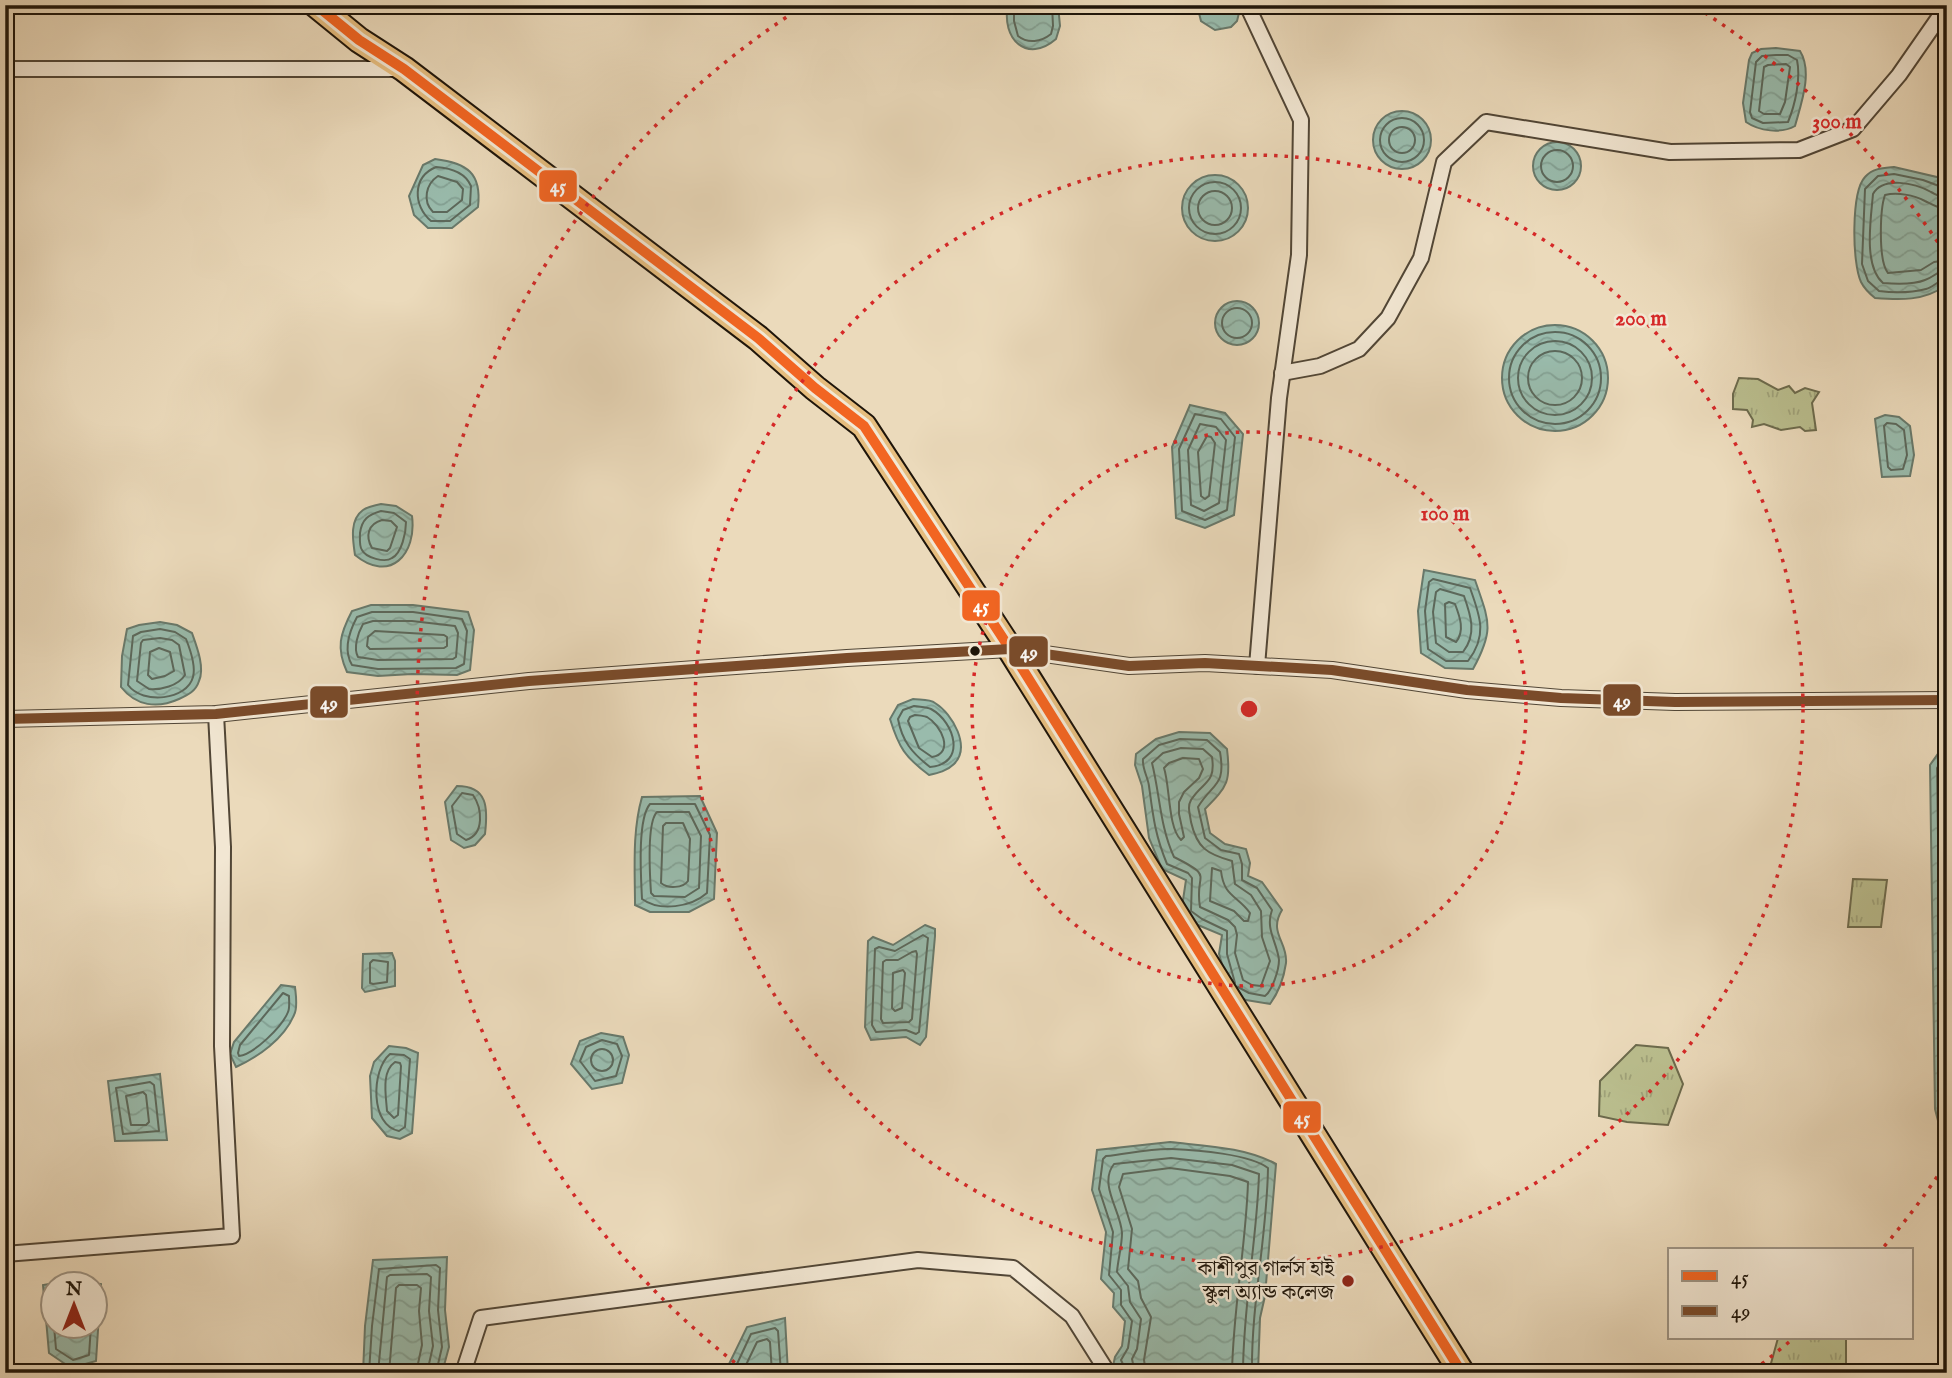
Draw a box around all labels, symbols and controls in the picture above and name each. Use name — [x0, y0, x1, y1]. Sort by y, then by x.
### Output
text: 300 m — [1812, 109, 1862, 136]
line badge: 45 — [538, 169, 578, 203]
text: 45 — [550, 175, 566, 199]
text: 200 m — [1615, 306, 1667, 333]
text: 100 m — [1420, 501, 1470, 528]
line badge: 45 — [961, 589, 1001, 622]
text: 45 — [973, 595, 989, 619]
line badge: 49 — [1008, 635, 1049, 668]
text: 49 — [1020, 641, 1038, 665]
unlabelled marker — [968, 644, 982, 658]
line badge: 49 — [1602, 683, 1642, 717]
line badge: 49 — [309, 685, 349, 719]
text: 49 — [1613, 690, 1631, 714]
text: 49 — [320, 692, 338, 716]
centre of rings — [1237, 697, 1261, 721]
line badge: 45 — [1282, 1100, 1322, 1134]
text: 45 — [1294, 1107, 1310, 1131]
legend — [1668, 1248, 1913, 1340]
place label: কাশীপুর গার্লস হাই স্কুল অ্যান্ড কলেজ — [1196, 1256, 1335, 1307]
text: 45 — [1731, 1265, 1749, 1292]
north arrow — [38, 1270, 108, 1340]
marker: কাশীপুর গার্লস হাই স্কুল অ্যান্ড কলেজ — [1340, 1273, 1356, 1289]
text: N — [65, 1278, 83, 1302]
text: 49 — [1731, 1299, 1750, 1326]

